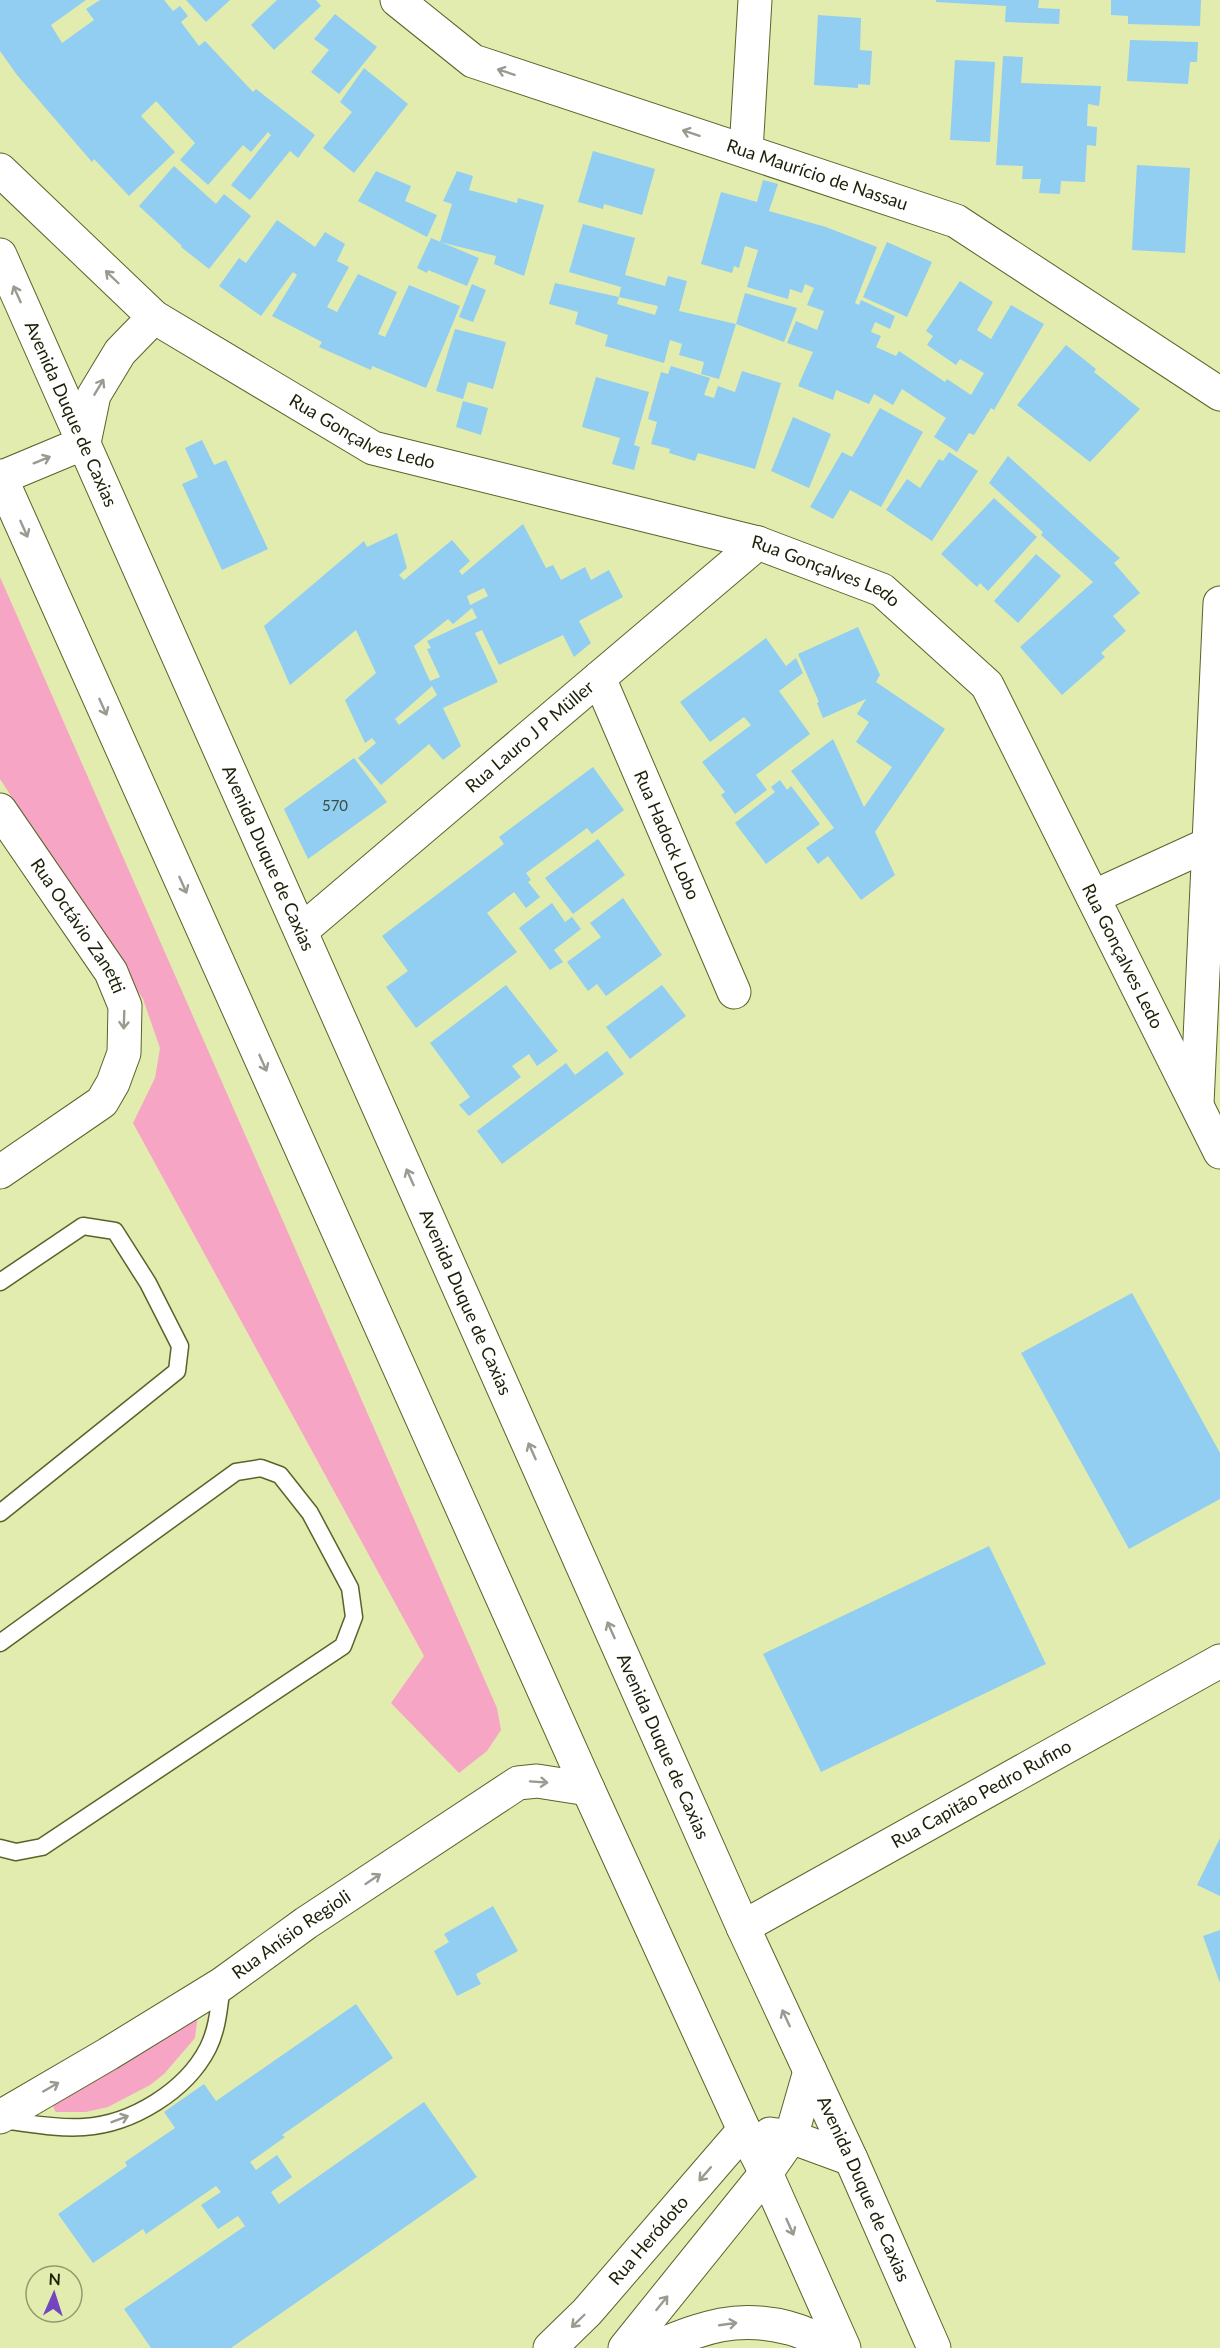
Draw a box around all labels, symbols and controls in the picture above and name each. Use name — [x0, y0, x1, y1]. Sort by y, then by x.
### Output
one-way arrow — [497, 65, 516, 76]
one-way arrow — [682, 127, 701, 138]
street label: Rua Maurício de Nassau — [724, 134, 911, 214]
one-way arrow — [104, 270, 119, 284]
one-way arrow — [11, 285, 23, 303]
street label: Avenida Duque de Caxias — [21, 317, 123, 510]
one-way arrow — [93, 379, 105, 396]
street label: Rua Gonçalves Ledo — [286, 389, 437, 473]
one-way arrow — [33, 454, 51, 465]
one-way arrow — [18, 520, 30, 538]
street label: Rua Gonçalves Ledo — [750, 530, 905, 611]
street label: Rua Lauro J P Müller — [460, 675, 598, 797]
one-way arrow — [98, 698, 109, 716]
street label: Avenida Duque de Caxias — [218, 761, 320, 954]
street label: Rua Hadock Lobo — [630, 767, 705, 903]
house number: 570 — [322, 796, 348, 814]
street label: Rua Octávio Zanetti — [26, 854, 131, 996]
one-way arrow — [178, 876, 189, 894]
street label: Rua Gonçalves Ledo — [1078, 880, 1169, 1032]
one-way arrow — [119, 1010, 130, 1030]
one-way arrow — [258, 1054, 269, 1072]
one-way arrow — [404, 1169, 416, 1187]
street label: Avenida Duque de Caxias — [415, 1205, 517, 1398]
one-way arrow — [526, 1443, 537, 1461]
one-way arrow — [605, 1621, 617, 1639]
street label: Avenida Duque de Caxias — [613, 1650, 715, 1843]
street label: Rua Capitão Pedro Rufino — [887, 1734, 1075, 1852]
one-way arrow — [528, 1777, 548, 1788]
one-way arrow — [364, 1873, 381, 1885]
street label: Rua Anísio Regioli — [227, 1885, 354, 1983]
one-way arrow — [779, 2010, 791, 2028]
one-way arrow — [42, 2081, 59, 2093]
street label: Avenida Duque de Caxias — [813, 2092, 916, 2285]
one-way arrow — [110, 2113, 129, 2124]
one-way arrow — [698, 2166, 712, 2181]
street label: Rua Heródoto — [603, 2191, 692, 2289]
one-way arrow — [785, 2217, 796, 2235]
north arrow — [24, 2264, 84, 2324]
text: N — [48, 2269, 61, 2288]
one-way arrow — [655, 2295, 668, 2311]
one-way arrow — [570, 2314, 585, 2328]
one-way arrow — [718, 2318, 738, 2329]

